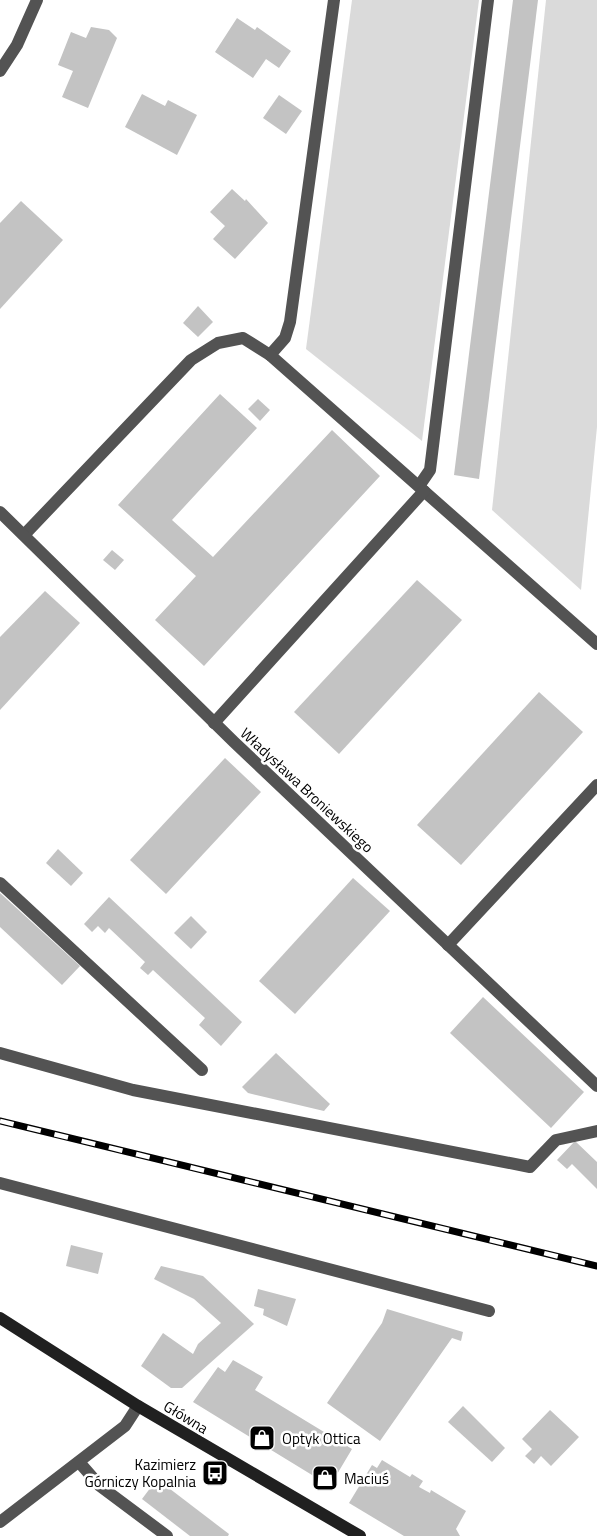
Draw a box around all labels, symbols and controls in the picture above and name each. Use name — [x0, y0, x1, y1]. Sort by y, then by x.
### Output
street label: Władysława Broniewskiego — [235, 722, 379, 858]
street label: Główna — [159, 1395, 213, 1440]
shop icon: Optyk Ottica — [247, 1423, 277, 1453]
place label: Optyk Ottica — [282, 1427, 361, 1450]
place label: Kazimierz Górniczy Kopalnia — [84, 1453, 196, 1493]
bus stop icon: Kazimierz Górniczy Kopalnia — [200, 1458, 230, 1488]
shop icon: Maciuś — [310, 1463, 340, 1493]
place label: Maciuś — [344, 1467, 389, 1490]

